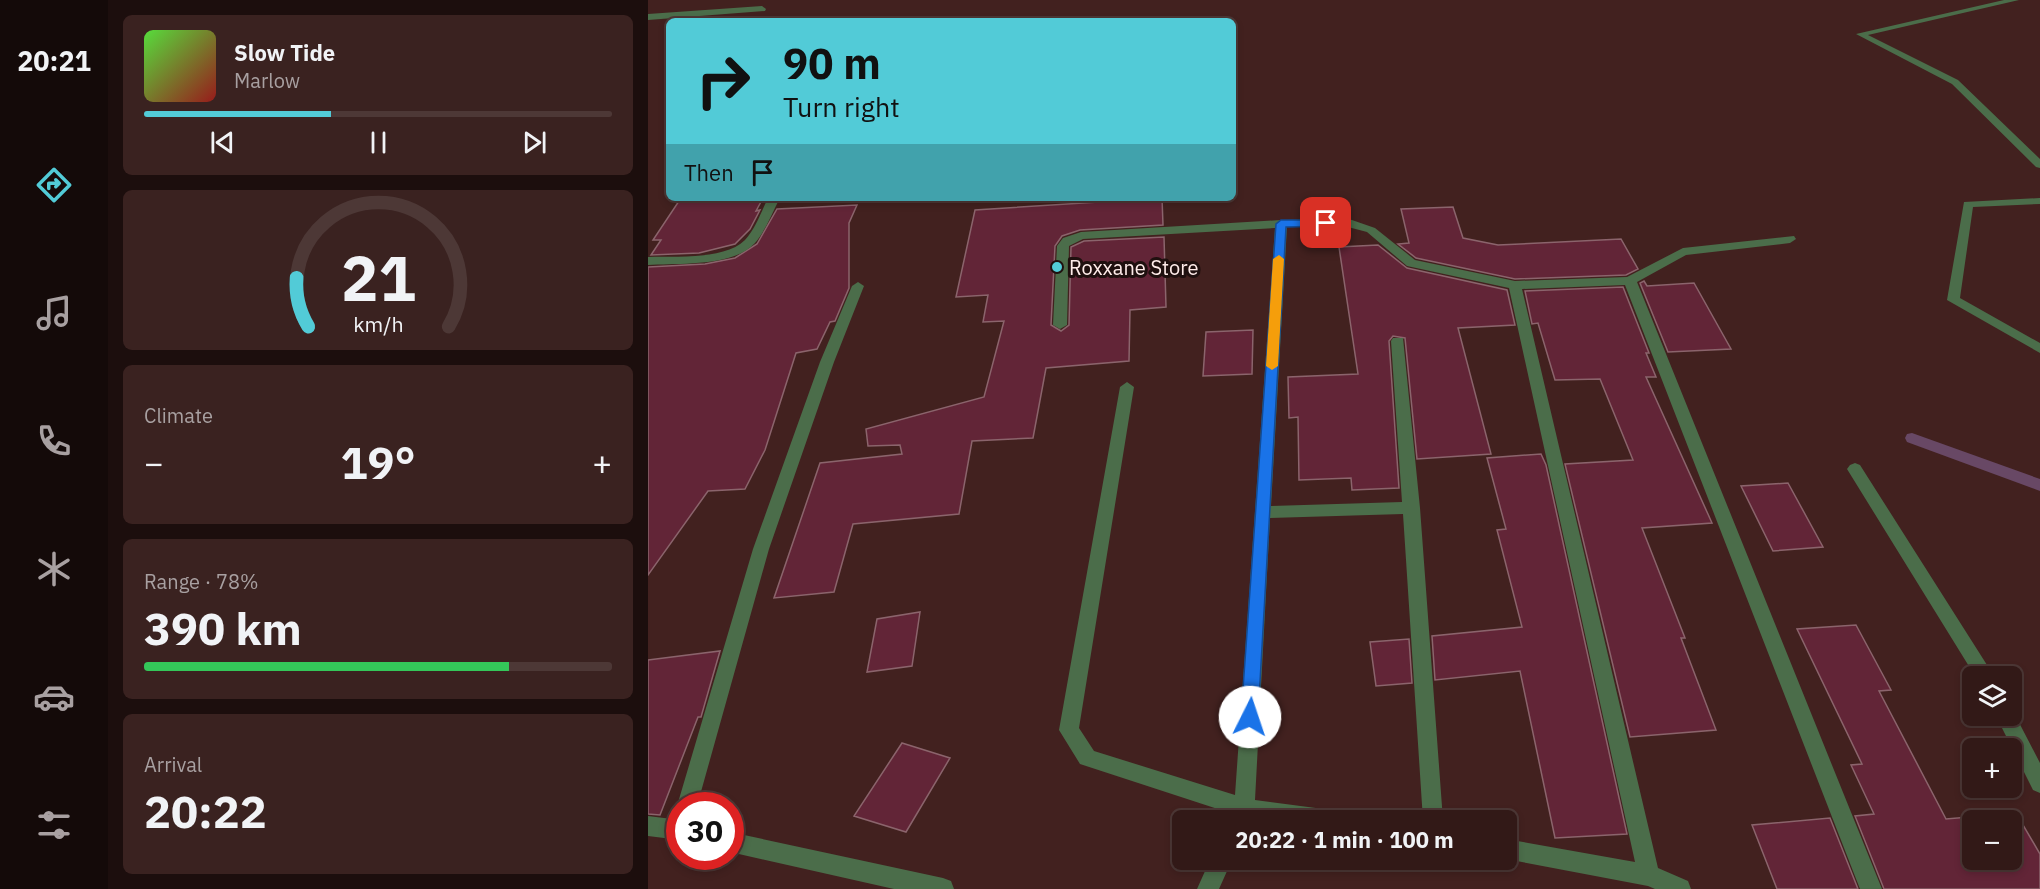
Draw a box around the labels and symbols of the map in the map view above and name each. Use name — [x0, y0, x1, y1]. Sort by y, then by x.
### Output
pin — [1300, 197, 1351, 248]
place label: Roxxane Store — [1069, 254, 1198, 281]
marker: Roxxane Store — [1050, 260, 1064, 274]
position arrow — [1218, 685, 1282, 749]
speed limit sign: 30 — [666, 792, 744, 870]

